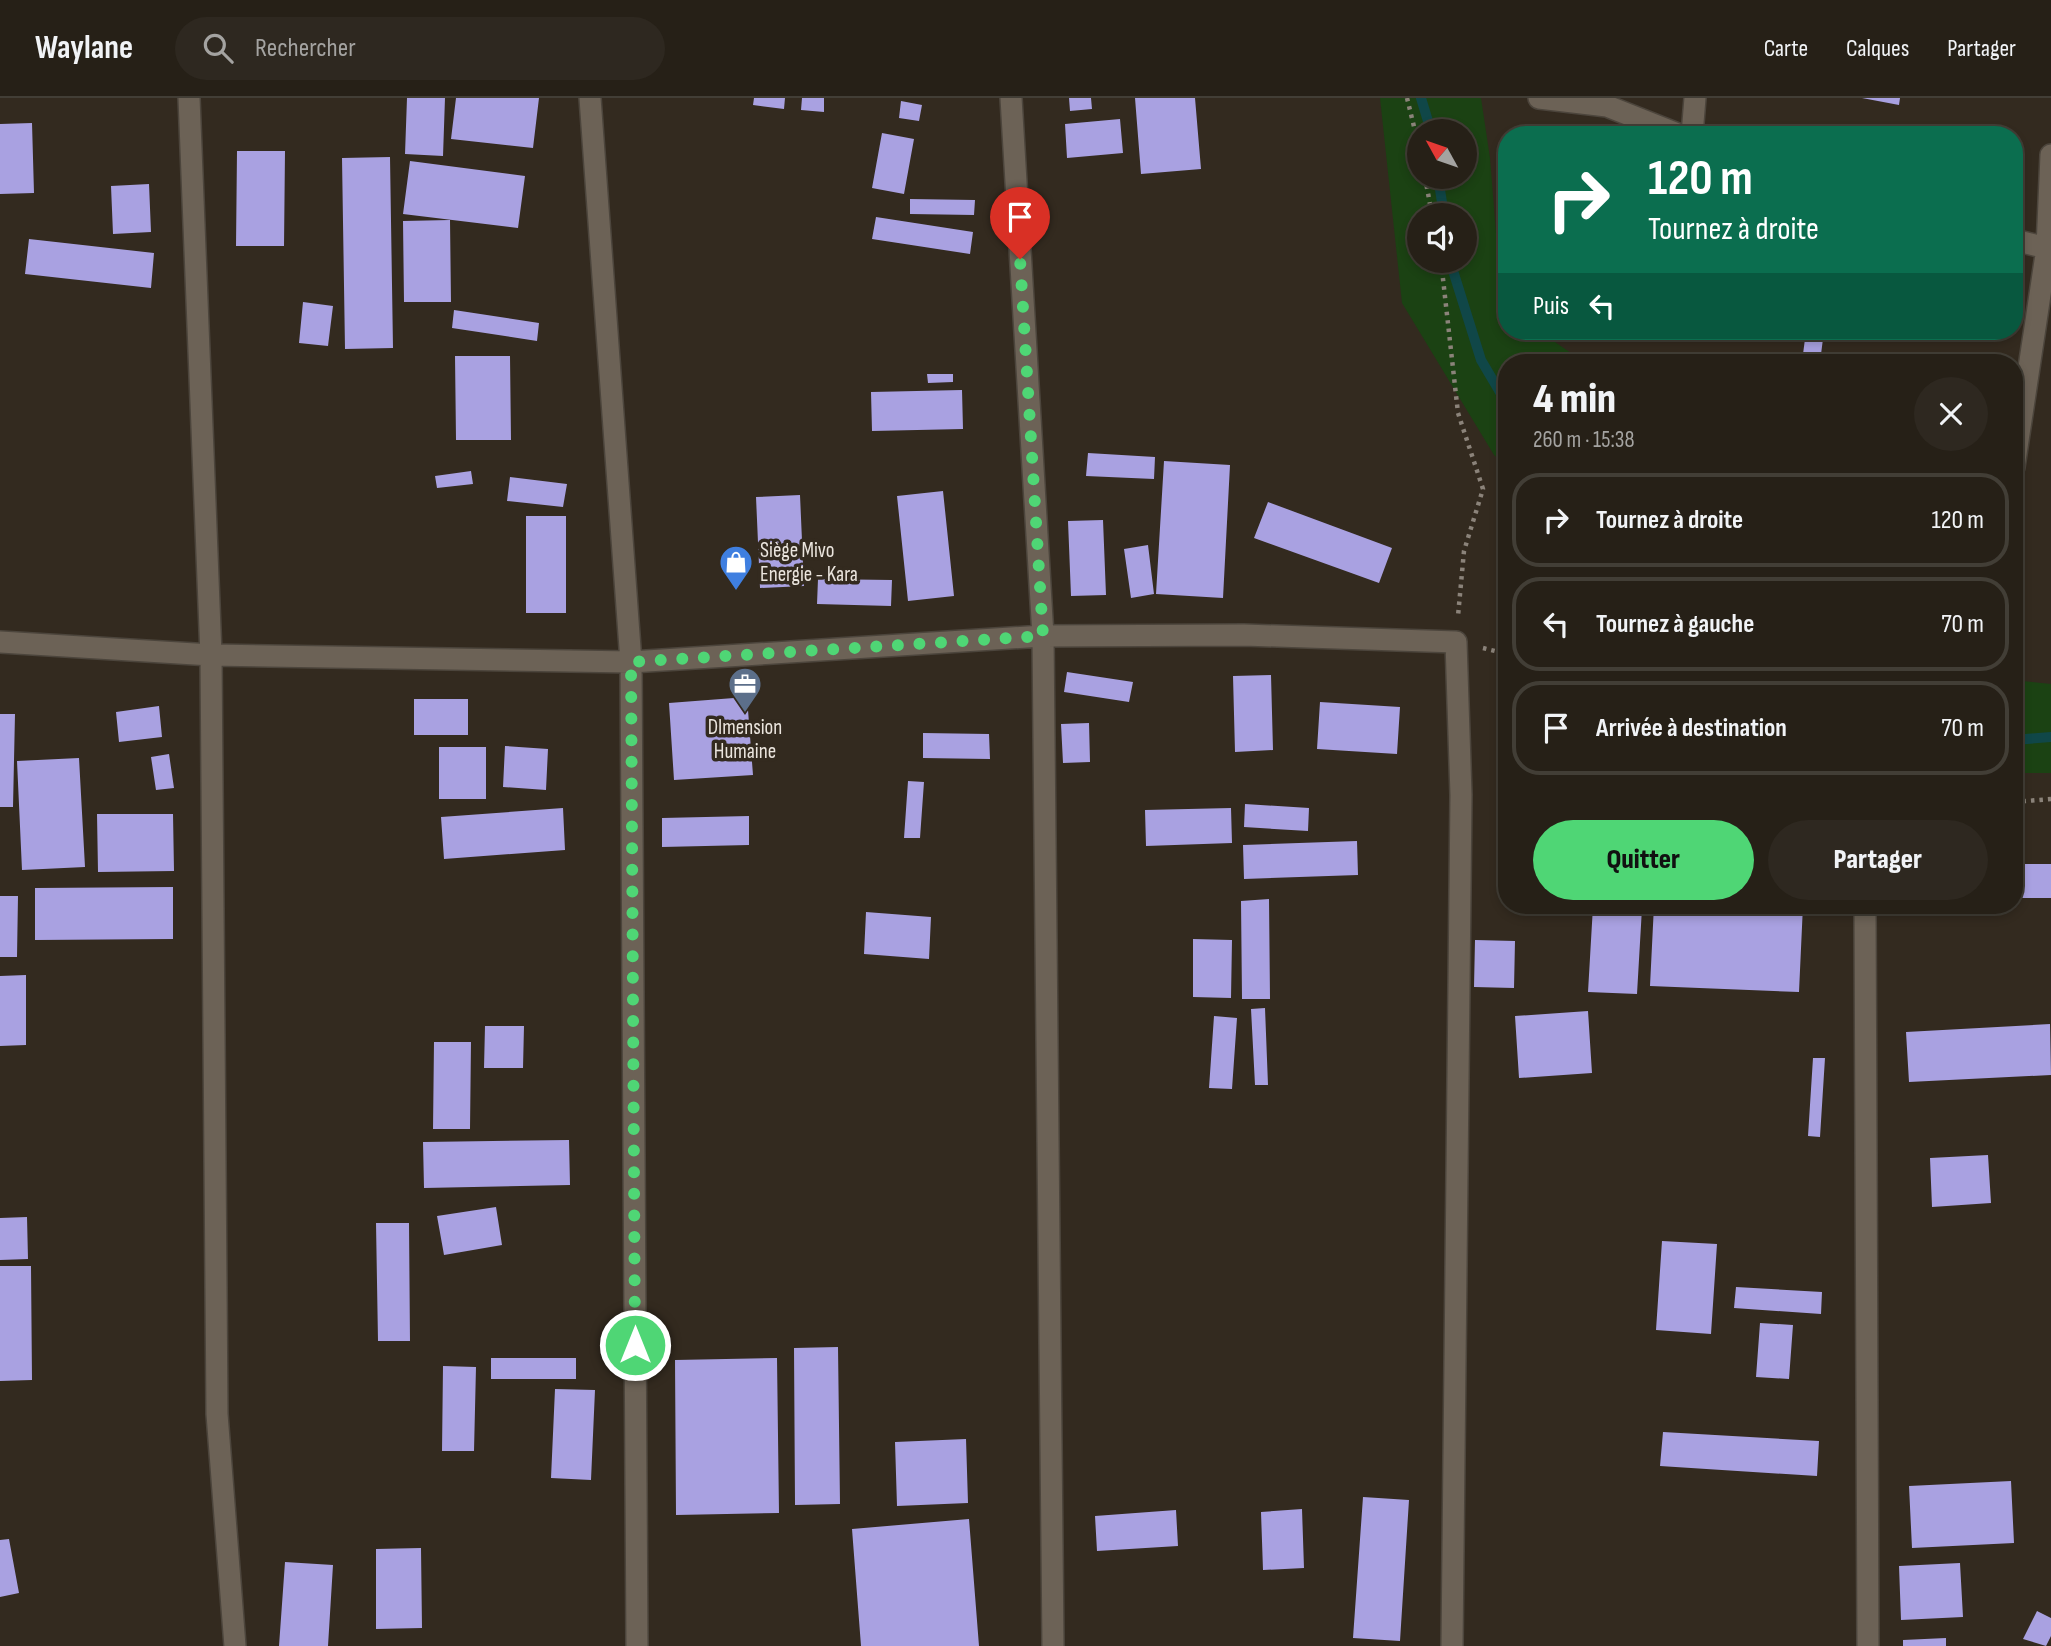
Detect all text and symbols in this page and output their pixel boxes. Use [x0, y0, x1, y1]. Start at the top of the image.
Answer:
search box [175, 17, 665, 80]
text: Waylane [35, 28, 133, 68]
icon: search [199, 29, 237, 67]
text: Rechercher [255, 33, 356, 64]
text: Carte [1764, 34, 1808, 63]
text: Calques [1846, 34, 1909, 63]
text: Partager [1947, 34, 2016, 63]
north arrow [1407, 119, 1477, 189]
map controls [1407, 119, 1477, 273]
text: 120 m [1648, 150, 1753, 209]
icon: right [1533, 154, 1624, 245]
pin [990, 187, 1050, 259]
icon: arrive [1001, 198, 1039, 236]
button: sound [1407, 203, 1477, 273]
text: Tournez à droite [1648, 210, 1819, 249]
icon: left [1583, 287, 1621, 325]
text: Puis [1533, 291, 1569, 322]
text: 4 min [1533, 374, 1616, 425]
button: close [1914, 377, 1988, 451]
text: 260 m · 15:38 [1533, 426, 1634, 454]
icon: right [1537, 501, 1575, 539]
text: Tournez à droite [1596, 505, 1743, 536]
text: 120 m [1931, 505, 1984, 536]
place label: Siège Mivo Energie - Kara [760, 538, 858, 587]
shop icon: Siège Mivo Energie - Kara [717, 543, 755, 592]
icon: left [1537, 605, 1575, 643]
text: Tournez à gauche [1596, 609, 1754, 640]
text: 70 m [1941, 609, 1984, 640]
office icon: DImension Humaine [726, 665, 764, 714]
icon: arrive [1537, 709, 1575, 747]
text: Arrivée à destination [1596, 713, 1787, 744]
text: 70 m [1941, 713, 1984, 744]
place label: DImension Humaine [708, 715, 782, 764]
button: Quitter [1533, 820, 1754, 900]
button: Partager [1768, 820, 1988, 900]
position arrow [598, 1308, 672, 1382]

